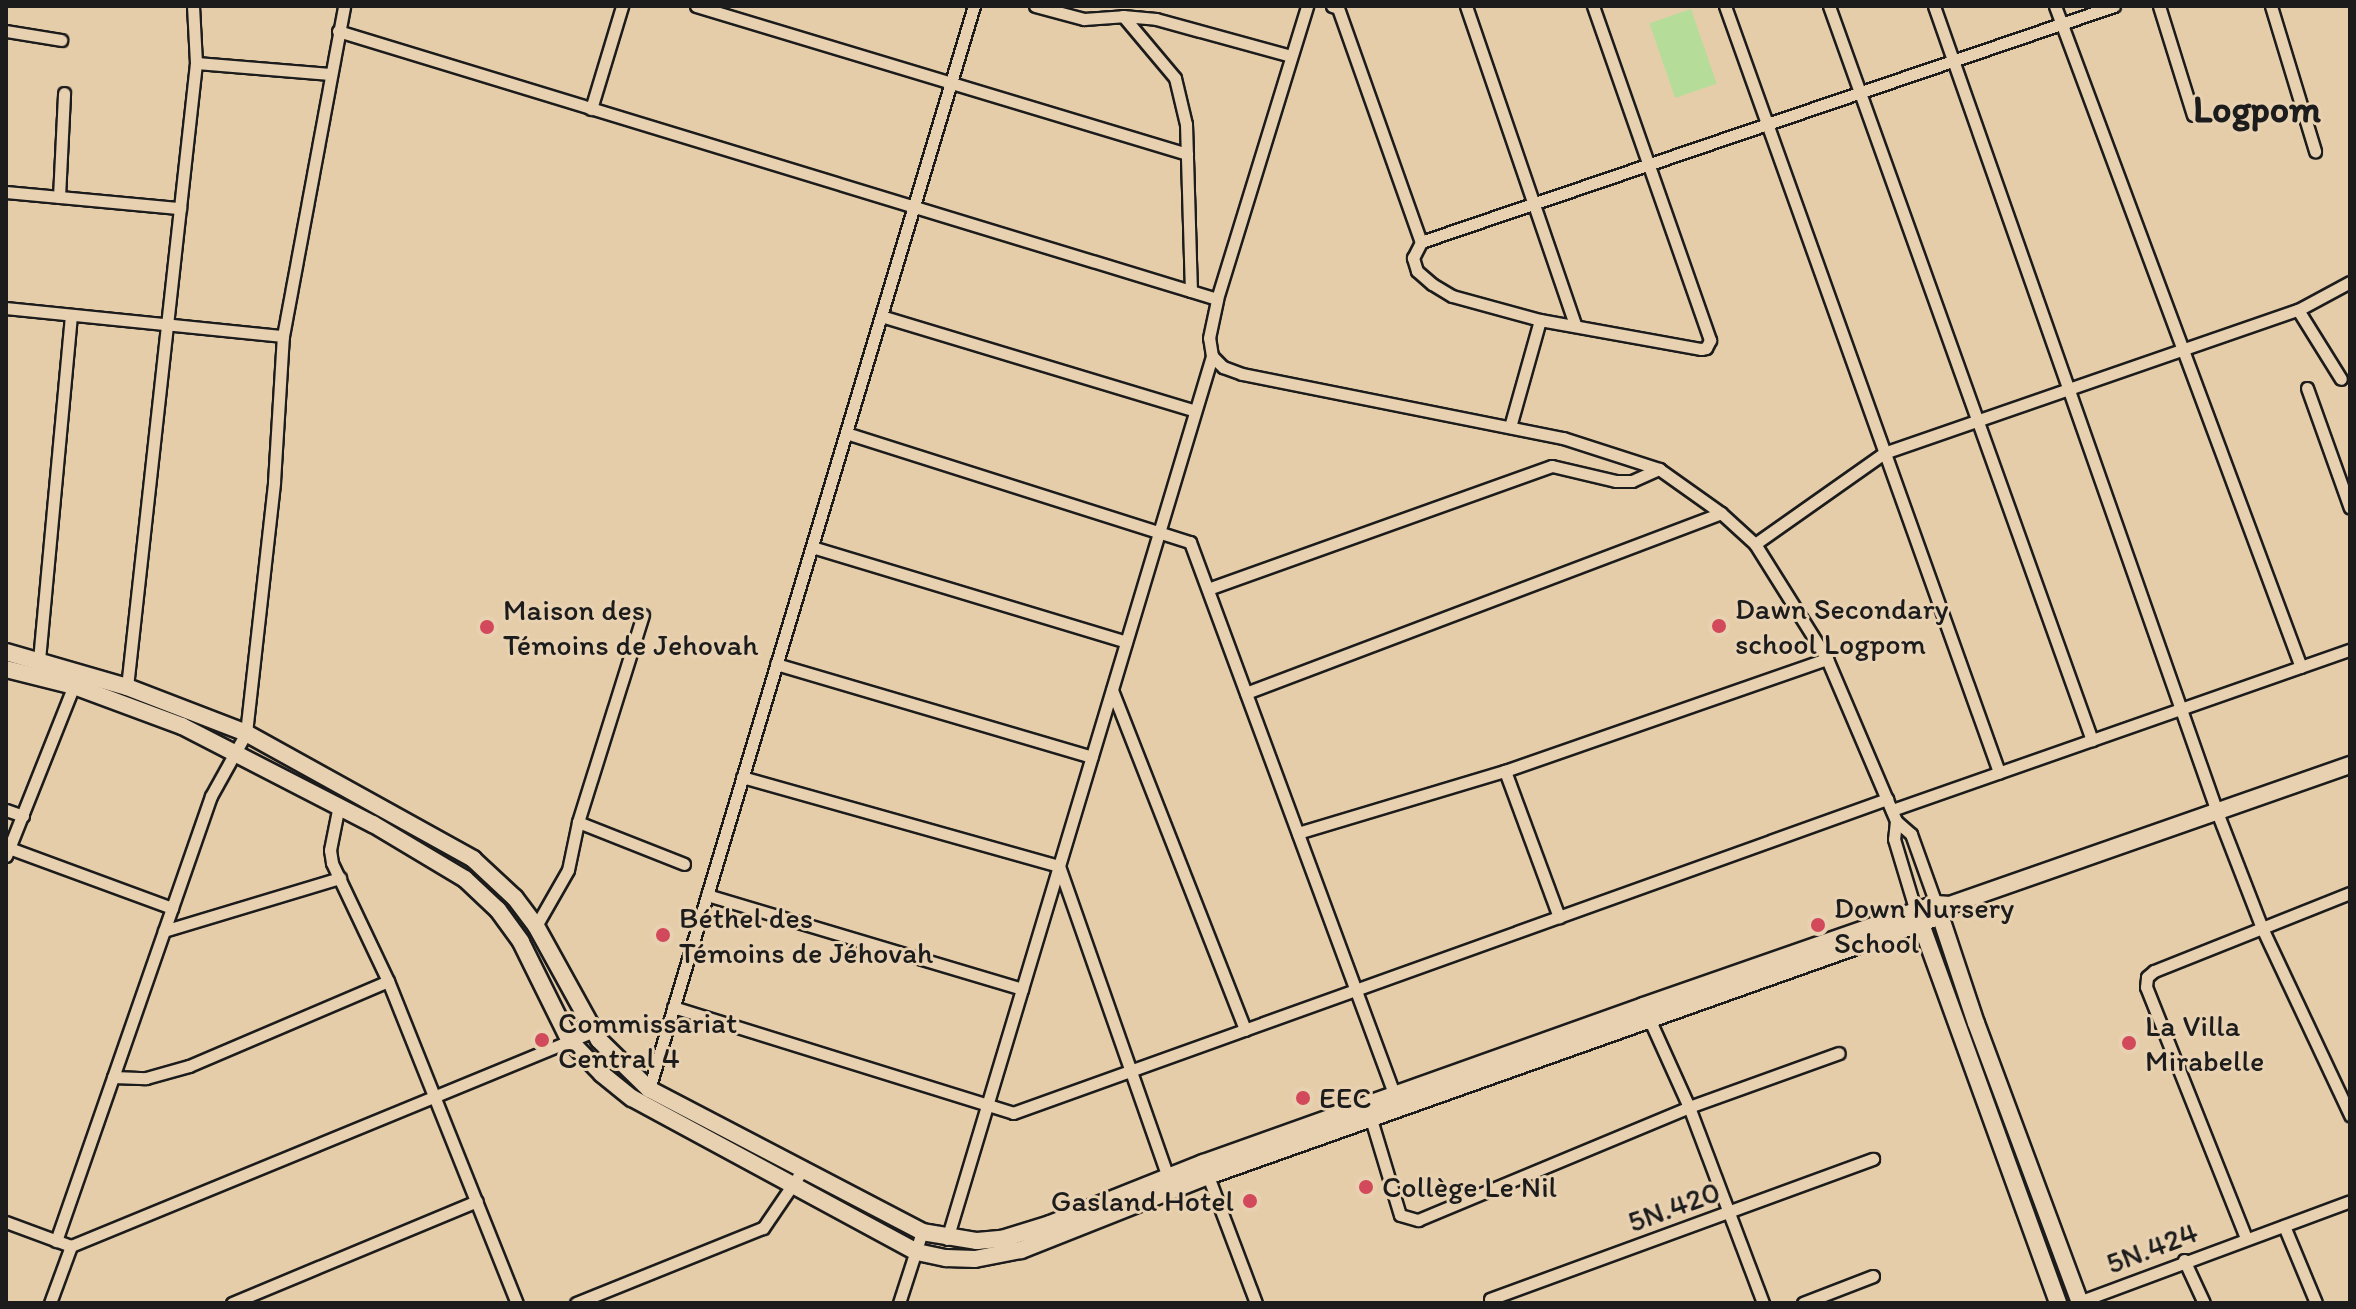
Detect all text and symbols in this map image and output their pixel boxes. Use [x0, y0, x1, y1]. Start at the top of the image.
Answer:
district label: Logpom [2193, 87, 2321, 133]
place label: Dawn Secondary school Logpom [1735, 591, 1948, 662]
place label: Maison des Témoins de Jehovah [503, 592, 759, 662]
marker: Dawn Secondary school Logpom [1710, 617, 1728, 635]
marker: Maison des Témoins de Jehovah [478, 618, 496, 636]
place label: Down Nursery School [1834, 890, 2015, 960]
place label: Béthel des Témoins de Jéhovah [679, 900, 933, 970]
marker: Down Nursery School [1809, 916, 1827, 934]
marker: Béthel des Témoins de Jéhovah [654, 926, 672, 944]
place label: Commissariat Central 4 [558, 1005, 737, 1076]
place label: La Villa Mirabelle [2145, 1008, 2264, 1078]
marker: Commissariat Central 4 [533, 1031, 551, 1049]
marker: La Villa Mirabelle [2120, 1034, 2138, 1052]
place label: EEC [1319, 1080, 1372, 1116]
marker: EEC [1294, 1089, 1312, 1107]
place label: Collège Le Nil [1382, 1169, 1557, 1205]
street label: 5N.420 [1623, 1174, 1725, 1240]
marker: Collège Le Nil [1357, 1178, 1375, 1196]
place label: Gasland Hotel [1051, 1183, 1234, 1219]
marker: Gasland Hotel [1241, 1192, 1259, 1210]
street label: 5N.424 [2101, 1214, 2203, 1282]

